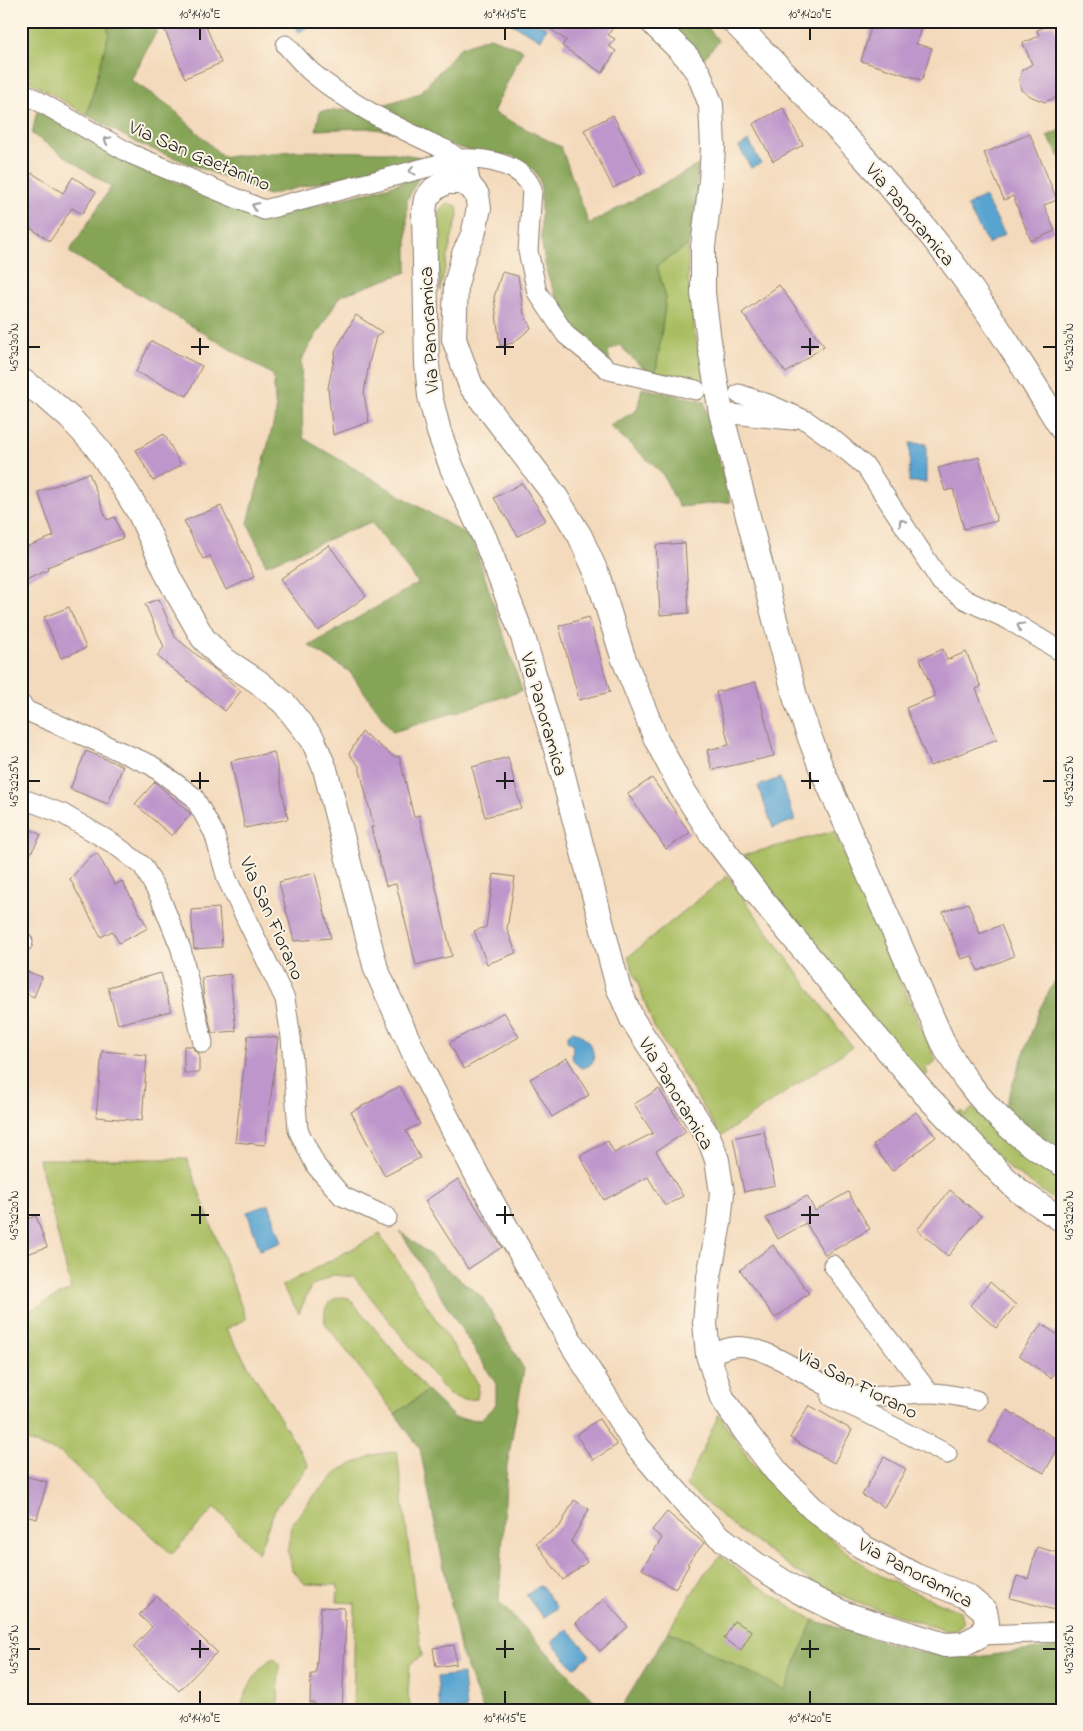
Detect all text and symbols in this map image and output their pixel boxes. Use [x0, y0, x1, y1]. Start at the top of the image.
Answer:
text: 10°14'10"E [179, 6, 221, 24]
text: 10°14'15"E [484, 6, 527, 24]
text: 10°14'20"E [788, 6, 832, 24]
street label: Via San Gaetanino [123, 114, 275, 200]
one-way arrow [103, 136, 112, 146]
street label: Via Panoramica [857, 157, 961, 274]
one-way arrow [407, 165, 416, 176]
one-way arrow [251, 202, 260, 212]
street label: Via Panoramica [413, 266, 448, 395]
text: 45°32'30"N [6, 323, 24, 371]
text: 45°32'30"N [1061, 323, 1079, 371]
one-way arrow [899, 519, 908, 528]
one-way arrow [1017, 623, 1026, 633]
street label: Via Panoramica [511, 649, 574, 780]
text: 45°32'25"N [6, 756, 24, 806]
text: 45°32'25"N [1061, 756, 1079, 806]
street label: Via San Fiorano [230, 852, 311, 985]
street label: Via Panoramica [629, 1032, 720, 1156]
text: 45°32'20"N [6, 1190, 24, 1240]
text: 45°32'20"N [1061, 1190, 1079, 1240]
street label: Via San Fiorano [790, 1342, 922, 1428]
street label: Via Panoramica [851, 1531, 978, 1617]
text: 45°32'15"N [6, 1625, 24, 1673]
text: 45°32'15"N [1061, 1625, 1079, 1673]
text: 10°14'10"E [179, 1710, 221, 1728]
text: 10°14'15"E [484, 1710, 527, 1728]
text: 10°14'20"E [788, 1710, 832, 1728]

